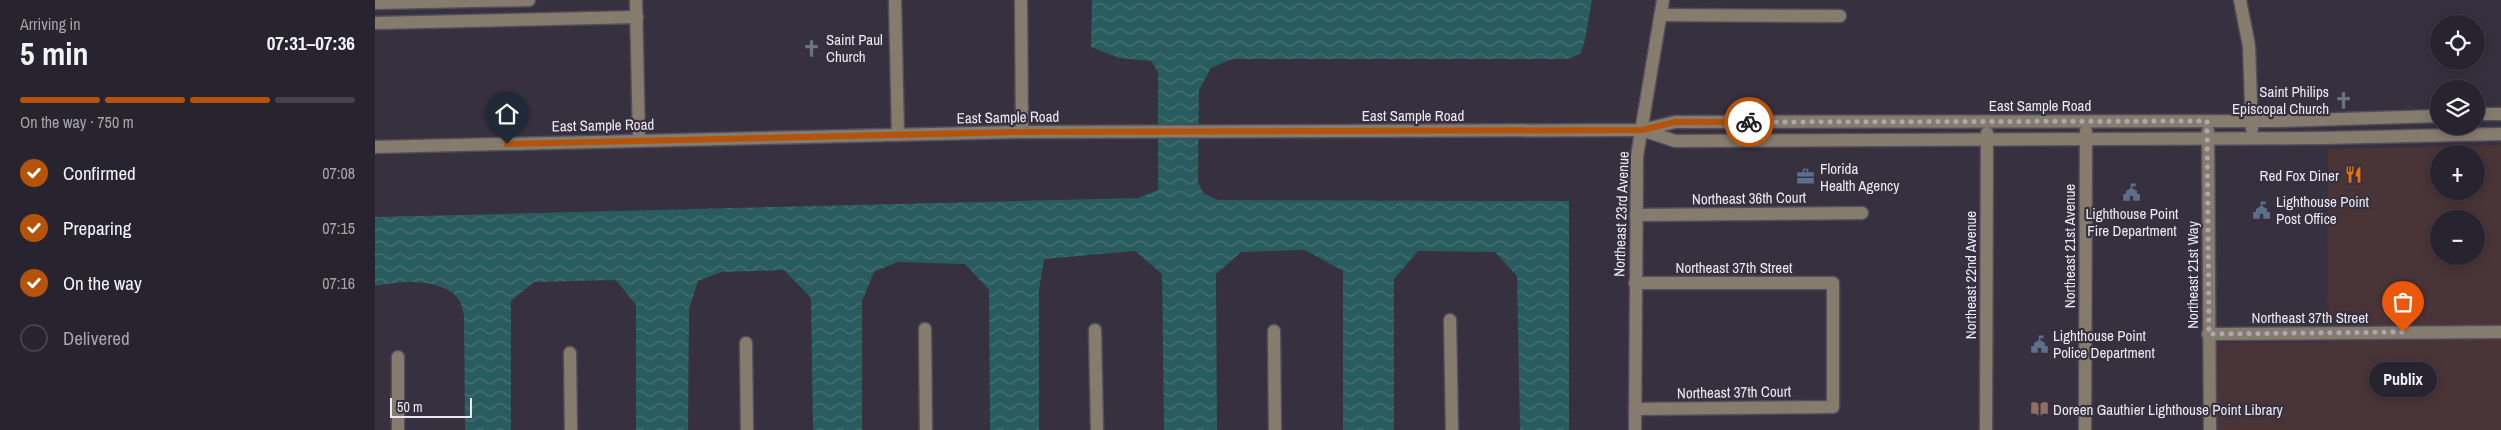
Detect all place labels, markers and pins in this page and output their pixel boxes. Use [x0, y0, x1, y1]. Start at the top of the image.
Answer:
place label: Saint Paul Church [826, 29, 883, 67]
church icon: Saint Paul Church [802, 38, 822, 58]
place label: Saint Philips Episcopal Church [2232, 81, 2329, 119]
church icon: Saint Philips Episcopal Church [2333, 90, 2353, 110]
pin [486, 93, 528, 144]
place label: Florida Health Agency [1820, 158, 1900, 196]
place label: Red Fox Diner [2260, 165, 2339, 186]
restaurant icon: Red Fox Diner [2343, 165, 2363, 185]
office icon: Florida Health Agency [1796, 167, 1816, 187]
public building icon: Lighthouse Point Fire Department [2122, 182, 2142, 202]
place label: Lighthouse Point Post Office [2276, 191, 2370, 229]
public building icon: Lighthouse Point Post Office [2252, 200, 2272, 220]
place label: Lighthouse Point Fire Department [2085, 203, 2179, 241]
pin [2382, 281, 2424, 332]
place label: Lighthouse Point Police Department [2053, 325, 2155, 363]
public building icon: Lighthouse Point Police Department [2029, 334, 2049, 354]
callout: Publix [2369, 362, 2437, 397]
library icon: Doreen Gauthier Lighthouse Point Library [2029, 399, 2049, 419]
place label: Doreen Gauthier Lighthouse Point Library [2053, 399, 2284, 420]

